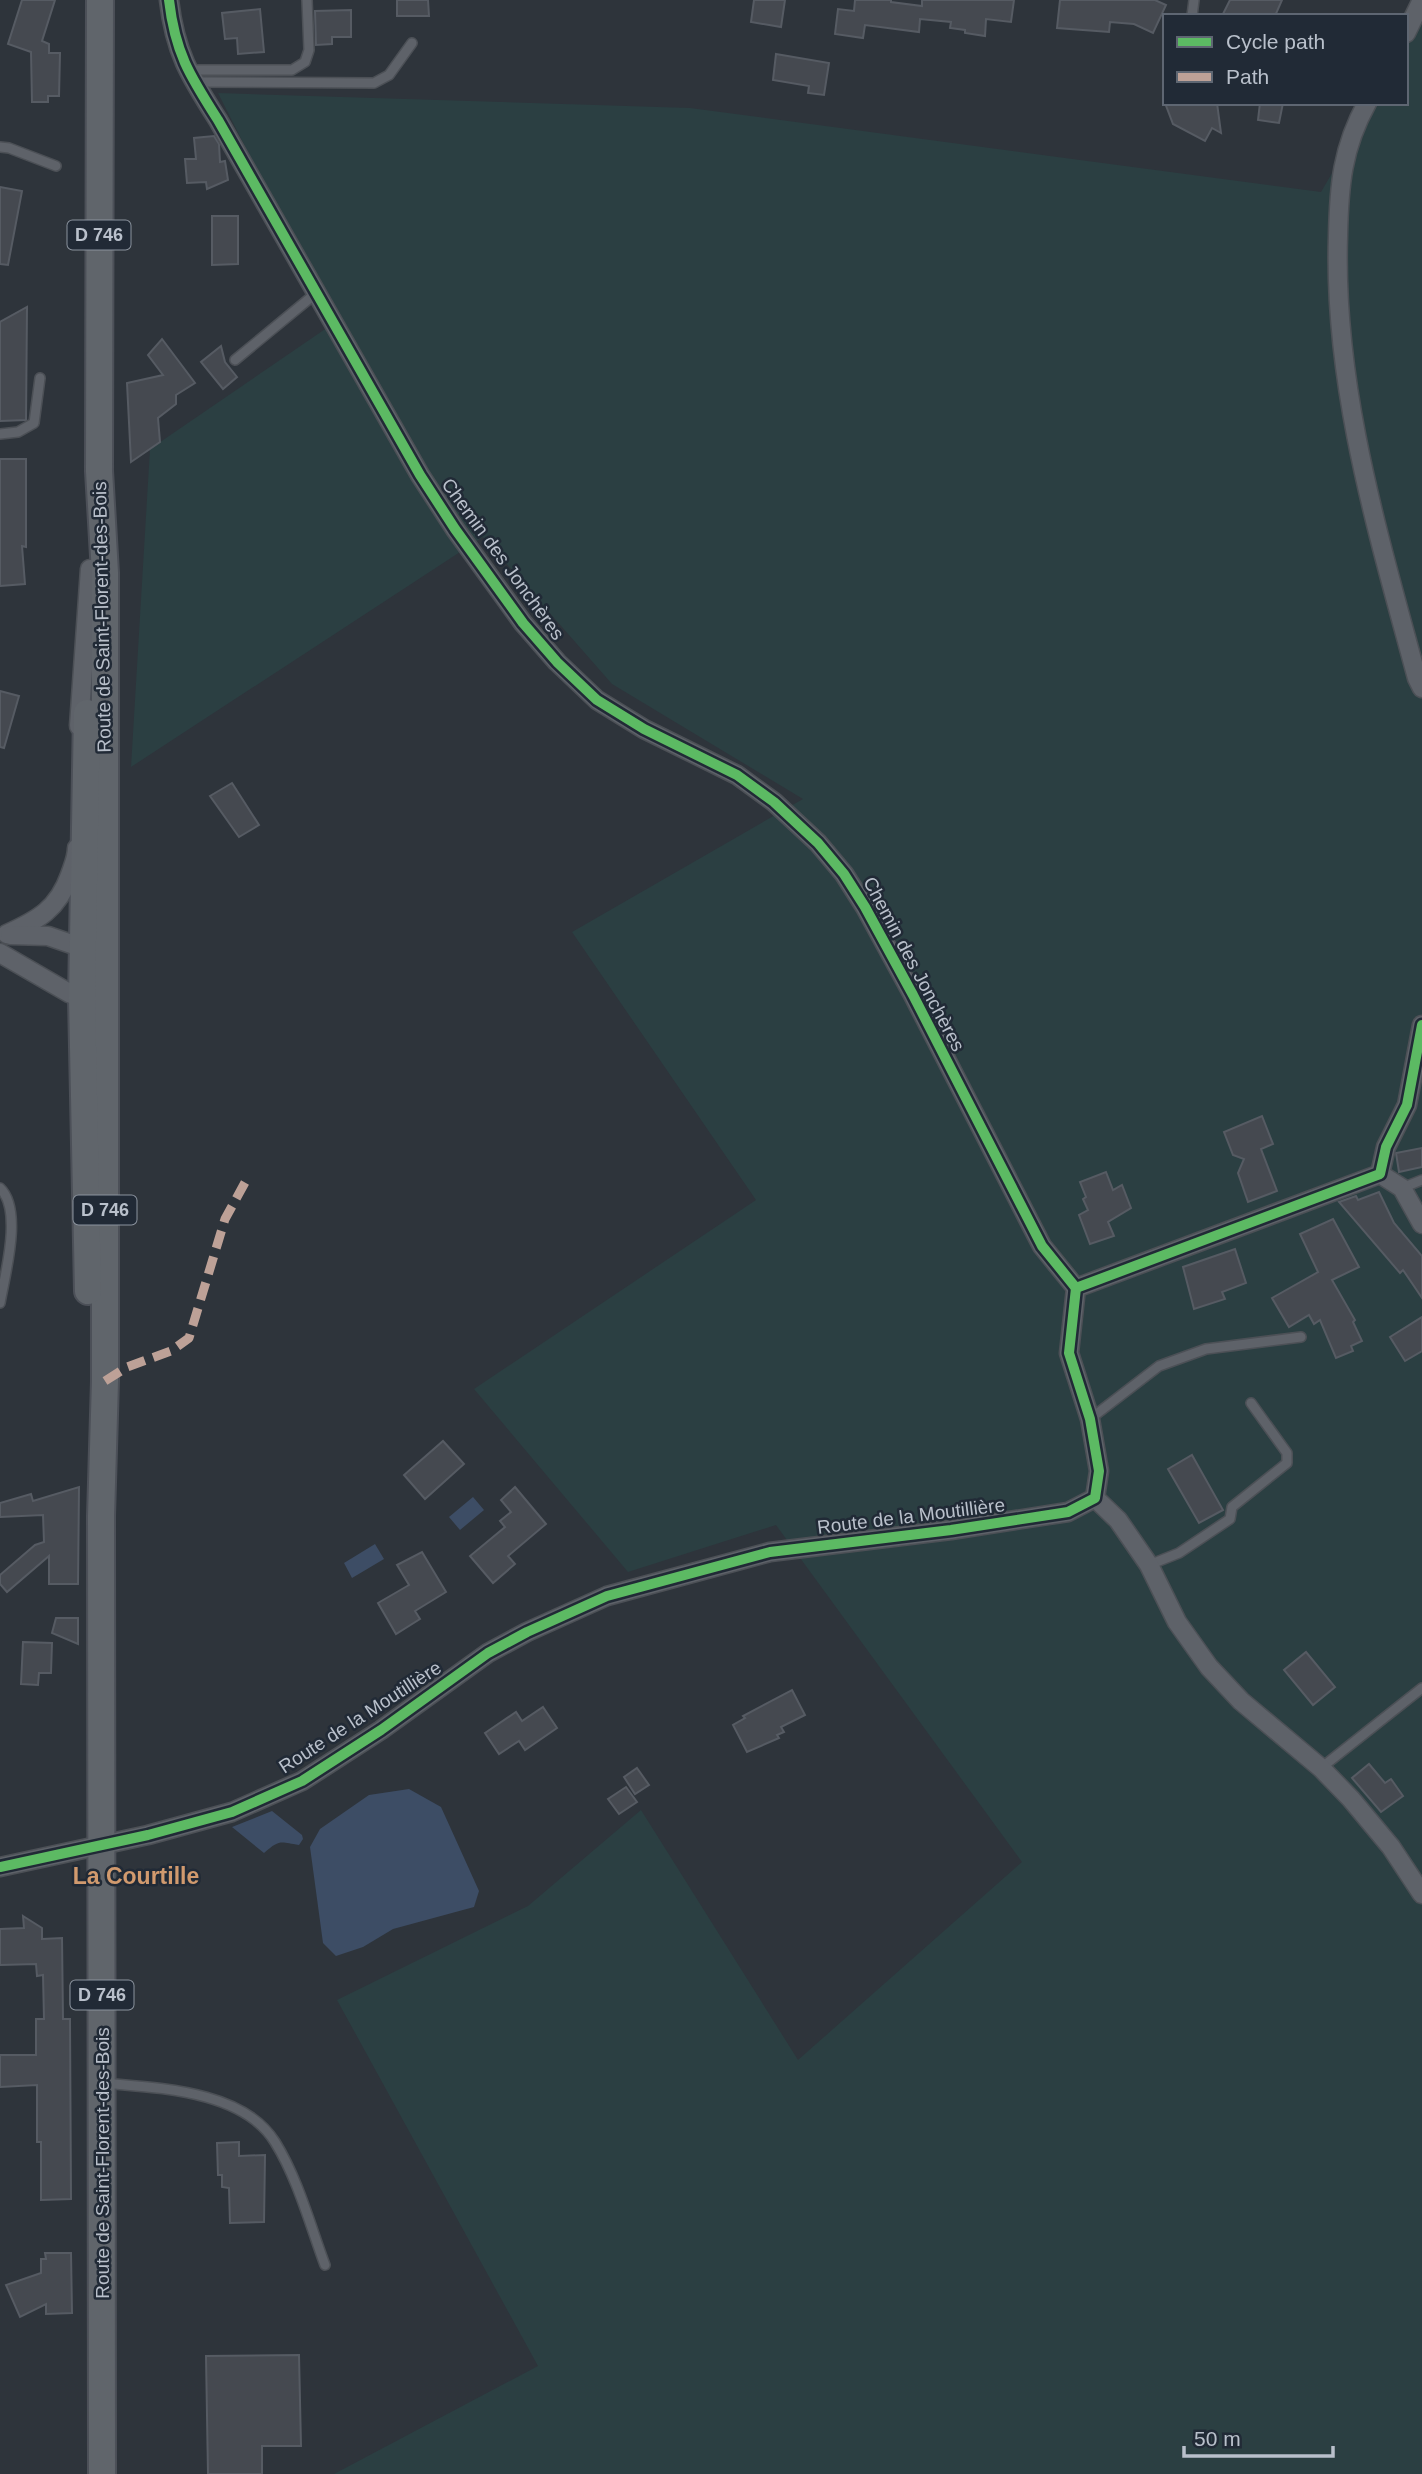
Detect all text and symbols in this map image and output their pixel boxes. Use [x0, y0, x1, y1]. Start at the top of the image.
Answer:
legend [1163, 14, 1408, 105]
text: Cycle path [1226, 30, 1325, 53]
text: Path [1226, 65, 1269, 88]
road number: D 746 [68, 220, 130, 249]
street label: Chemin des Jonchères [437, 474, 569, 644]
street label: Route de Saint-Florent-des-Bois [89, 481, 115, 753]
street label: Chemin des Jonchères [859, 873, 969, 1055]
road number: D 746 [74, 1196, 136, 1224]
street label: Route de la Moutillière [816, 1494, 1006, 1538]
street label: Route de la Moutillière [275, 1657, 445, 1777]
district label: La Courtille [73, 1863, 199, 1889]
road number: D 746 [70, 1980, 134, 2010]
street label: Route de Saint-Florent-des-Bois [92, 2027, 113, 2299]
scale bar [1184, 2414, 1333, 2458]
text: 50 m [1194, 2427, 1241, 2450]

